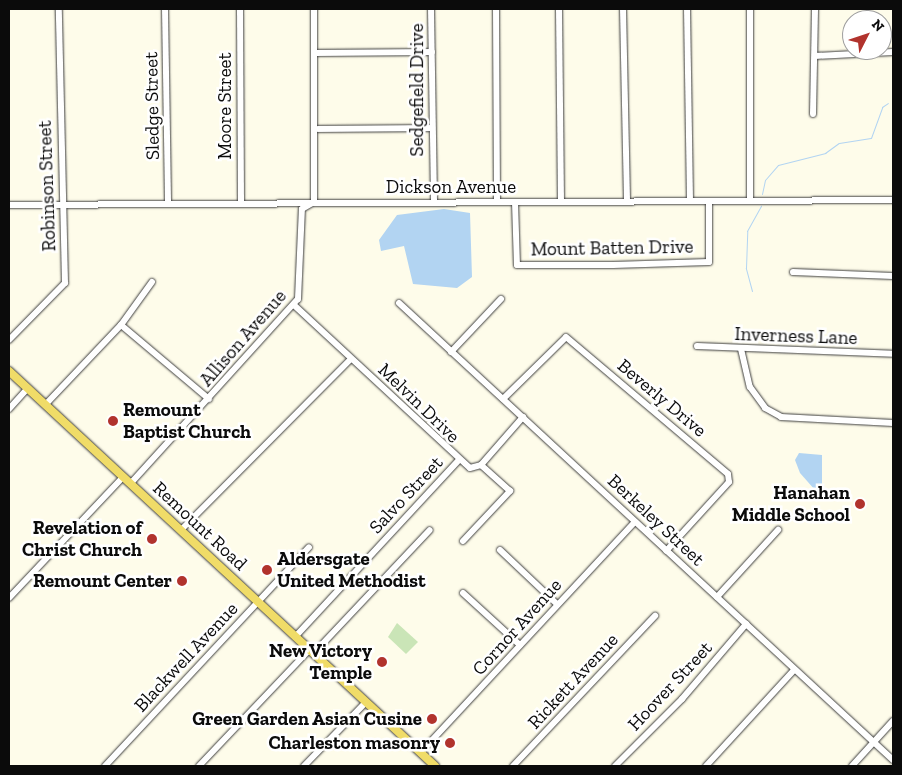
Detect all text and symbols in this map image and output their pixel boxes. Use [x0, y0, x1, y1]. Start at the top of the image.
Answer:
north arrow [842, 10, 892, 60]
text: N [868, 16, 888, 35]
street label: Sedgefield Drive [406, 23, 428, 157]
street label: Sledge Street [140, 52, 164, 160]
street label: Moore Street [214, 52, 236, 160]
street label: Robinson Street [33, 120, 61, 252]
street label: Dickson Avenue [386, 176, 516, 198]
street label: Mount Batten Drive [531, 235, 693, 261]
street label: Allison Avenue [195, 285, 291, 391]
street label: Inverness Lane [734, 322, 858, 350]
street label: Beverly Drive [613, 354, 711, 442]
street label: Melvin Drive [373, 358, 465, 448]
place label: Remount Baptist Church [123, 399, 251, 443]
marker: Remount Baptist Church [107, 415, 119, 427]
street label: Salvo Street [364, 452, 448, 538]
street label: Berkeley Street [603, 469, 709, 571]
street label: Remount Road [148, 477, 252, 575]
place label: Hanahan Middle School [732, 482, 850, 526]
marker: Hanahan Middle School [854, 498, 866, 510]
place label: Revelation of Christ Church [22, 517, 142, 561]
marker: Revelation of Christ Church [146, 533, 158, 545]
place label: Aldersgate United Methodist [277, 548, 425, 592]
marker: Aldersgate United Methodist [261, 564, 273, 576]
place label: Remount Center [33, 570, 172, 592]
street label: Cornor Avenue [467, 574, 567, 680]
marker: Remount Center [176, 575, 188, 587]
street label: Blackwell Avenue [129, 597, 243, 717]
street label: Rickett Avenue [523, 628, 623, 734]
street label: Hoover Street [623, 637, 717, 735]
place label: New Victory Temple [268, 640, 372, 684]
marker: New Victory Temple [376, 656, 388, 668]
place label: Green Garden Asian Cusine [192, 708, 422, 730]
marker: Green Garden Asian Cusine [426, 713, 438, 725]
place label: Charleston masonry [269, 732, 440, 754]
marker: Charleston masonry [444, 737, 456, 749]

